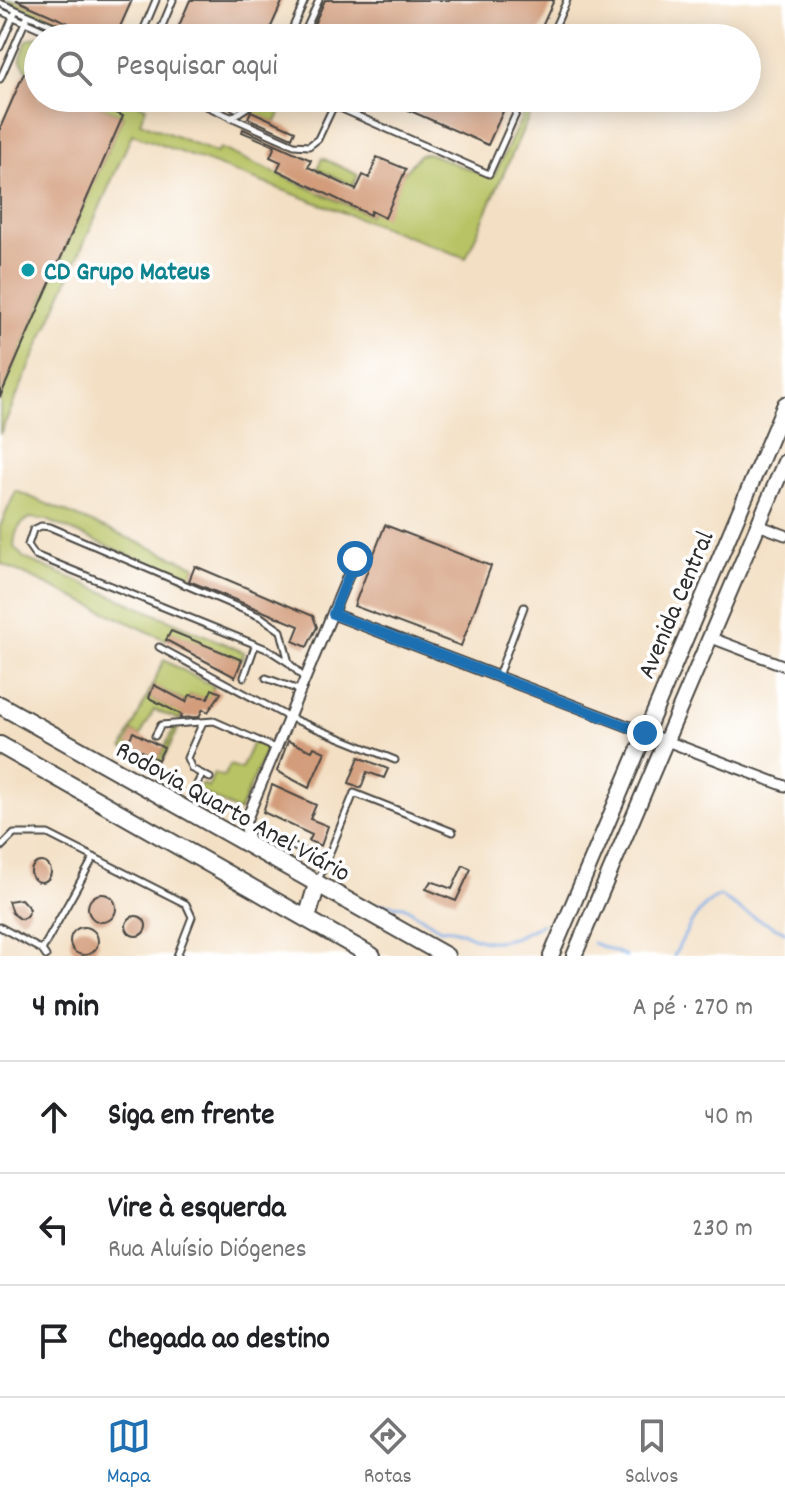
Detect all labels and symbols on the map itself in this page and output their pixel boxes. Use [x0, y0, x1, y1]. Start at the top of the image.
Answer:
place label: CD Grupo Mateus [44, 255, 210, 292]
marker: CD Grupo Mateus [19, 261, 37, 279]
street label: Avenida Central [629, 526, 725, 685]
route start [337, 541, 373, 577]
route end [627, 715, 663, 751]
street label: Rodovia Quarto Anel Viário [108, 733, 356, 893]

